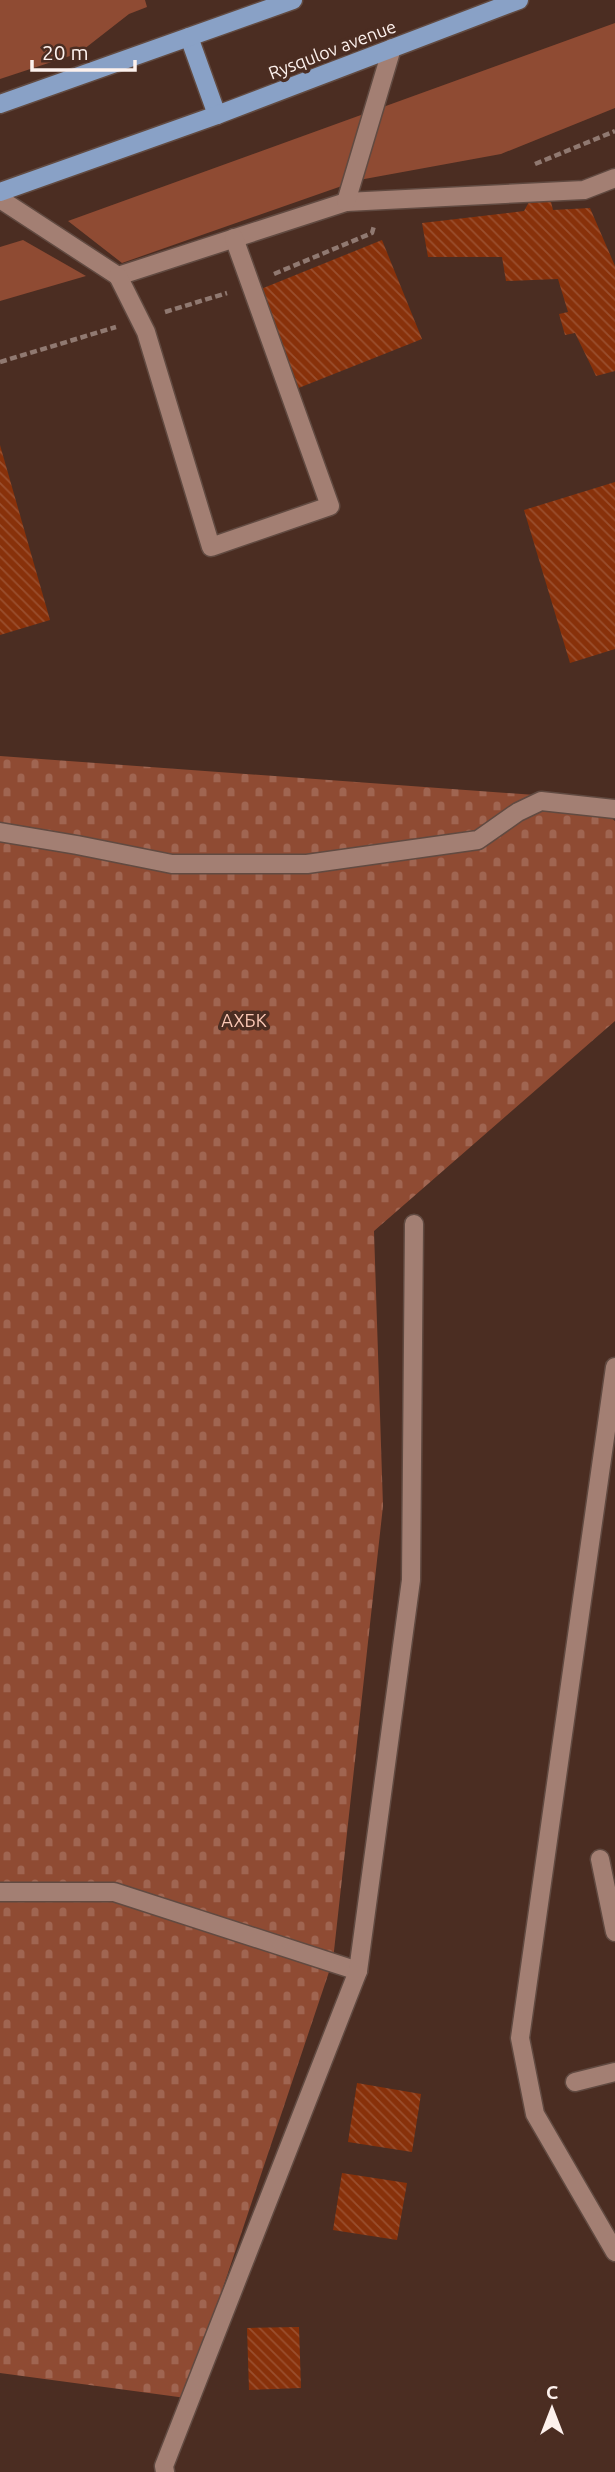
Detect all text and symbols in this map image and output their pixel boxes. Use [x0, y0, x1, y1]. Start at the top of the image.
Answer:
street label: Rysqulov avenue [265, 15, 399, 83]
scale bar [32, 28, 135, 72]
text: 20 m [42, 40, 89, 64]
park label: АХБК [221, 1010, 267, 1030]
north arrow [517, 2374, 587, 2444]
text: С [546, 2381, 558, 2403]

